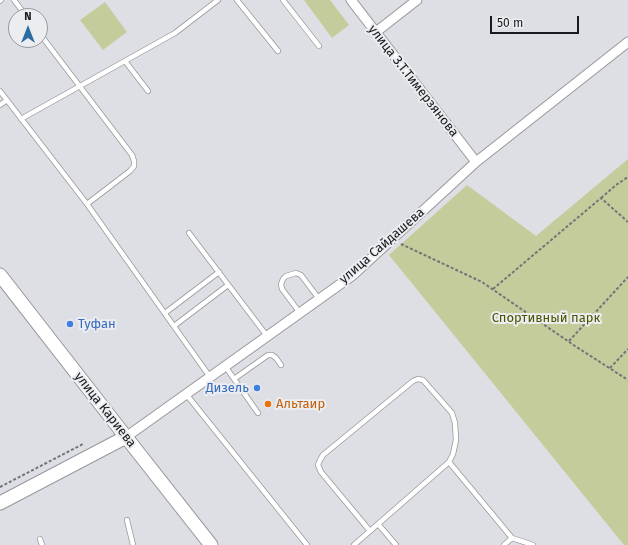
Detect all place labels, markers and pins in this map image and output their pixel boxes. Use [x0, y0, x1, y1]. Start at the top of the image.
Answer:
place label: Туфан [78, 316, 116, 332]
marker: Туфан [65, 319, 75, 329]
place label: Дизель [206, 380, 249, 396]
marker: Дизель [252, 383, 262, 393]
place label: Альтаир [276, 396, 325, 412]
marker: Альтаир [263, 399, 273, 409]

